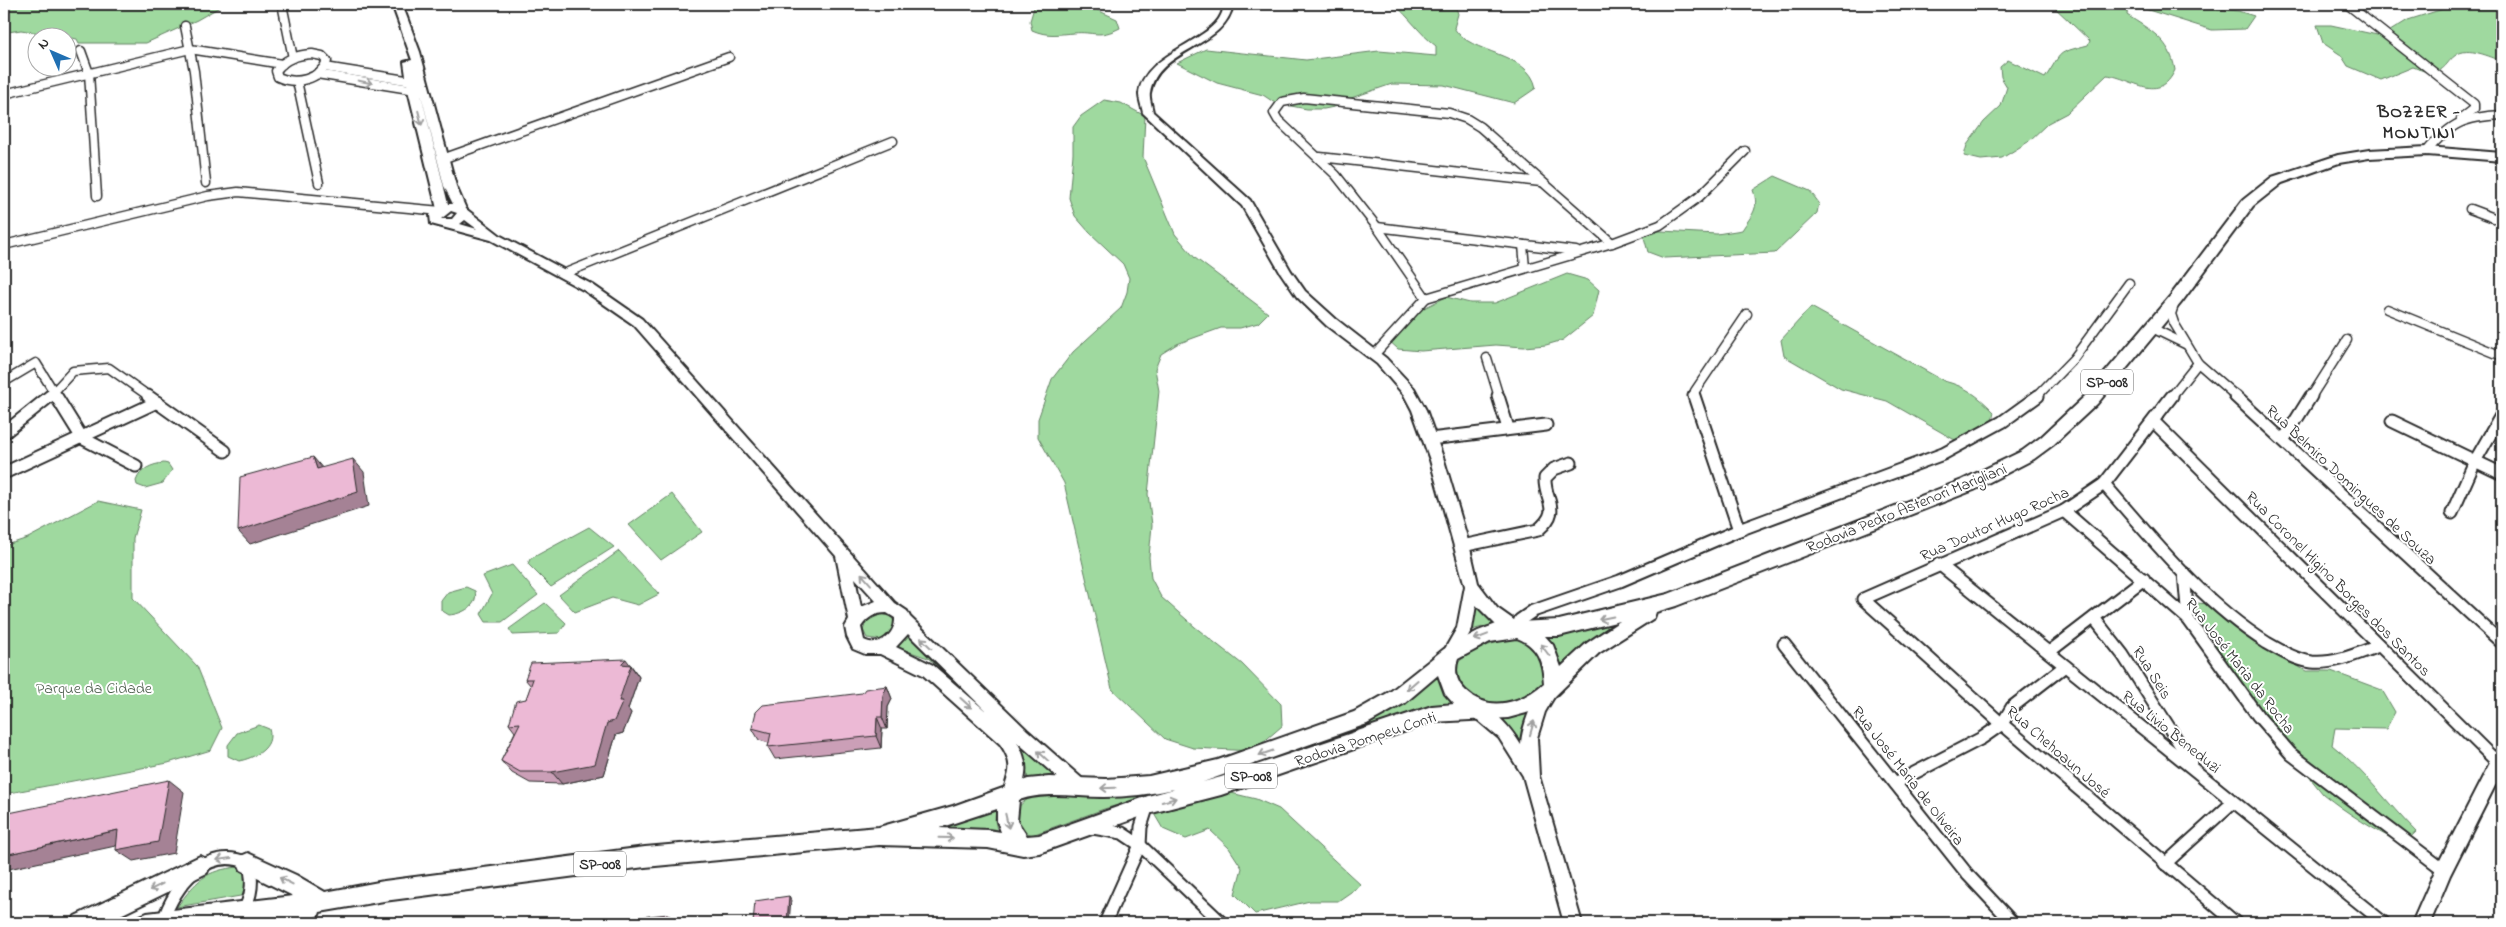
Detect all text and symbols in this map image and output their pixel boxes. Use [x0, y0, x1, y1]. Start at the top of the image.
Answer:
north arrow [28, 28, 78, 78]
text: N [33, 33, 55, 55]
one-way arrow [356, 77, 372, 87]
district label: BOZZER - MONTINI [2376, 100, 2461, 147]
one-way arrow [416, 109, 425, 125]
road number: SP-008 [2081, 370, 2133, 394]
street label: Rua Belmiro Domingues de Souza [2260, 400, 2441, 571]
street label: Rodovia Pedro Astenori Marigliani [1803, 458, 2011, 560]
street label: Rua Doutor Hugo Rocha [1916, 481, 2073, 569]
street label: Rua Coronel Higino Borges dos Santos [2239, 486, 2436, 683]
one-way arrow [860, 573, 872, 586]
street label: Rua José Maria da Rocha [2179, 593, 2300, 739]
one-way arrow [1598, 614, 1614, 623]
one-way arrow [1474, 633, 1490, 642]
one-way arrow [920, 636, 932, 649]
street label: Rua Seis [2125, 642, 2177, 704]
one-way arrow [1540, 644, 1551, 657]
park label: Parque da Cidade [36, 677, 153, 701]
one-way arrow [1406, 679, 1419, 690]
street label: Rua Livio Beneduzi [2116, 685, 2226, 780]
one-way arrow [960, 697, 973, 709]
street label: Rua Chehoaun José [2000, 700, 2116, 805]
street label: Rua José Maria de Oliveira [1845, 701, 1970, 851]
street label: Rodovia Pompeu Conti [1292, 706, 1440, 774]
one-way arrow [1528, 720, 1538, 736]
one-way arrow [1258, 748, 1274, 758]
one-way arrow [1036, 750, 1049, 762]
road number: SP-008 [1225, 764, 1277, 788]
one-way arrow [1101, 783, 1117, 793]
one-way arrow [1161, 794, 1177, 804]
one-way arrow [1003, 813, 1013, 829]
one-way arrow [937, 834, 953, 843]
road number: SP-008 [574, 852, 626, 876]
one-way arrow [216, 854, 232, 864]
one-way arrow [279, 876, 294, 886]
one-way arrow [149, 882, 164, 892]

